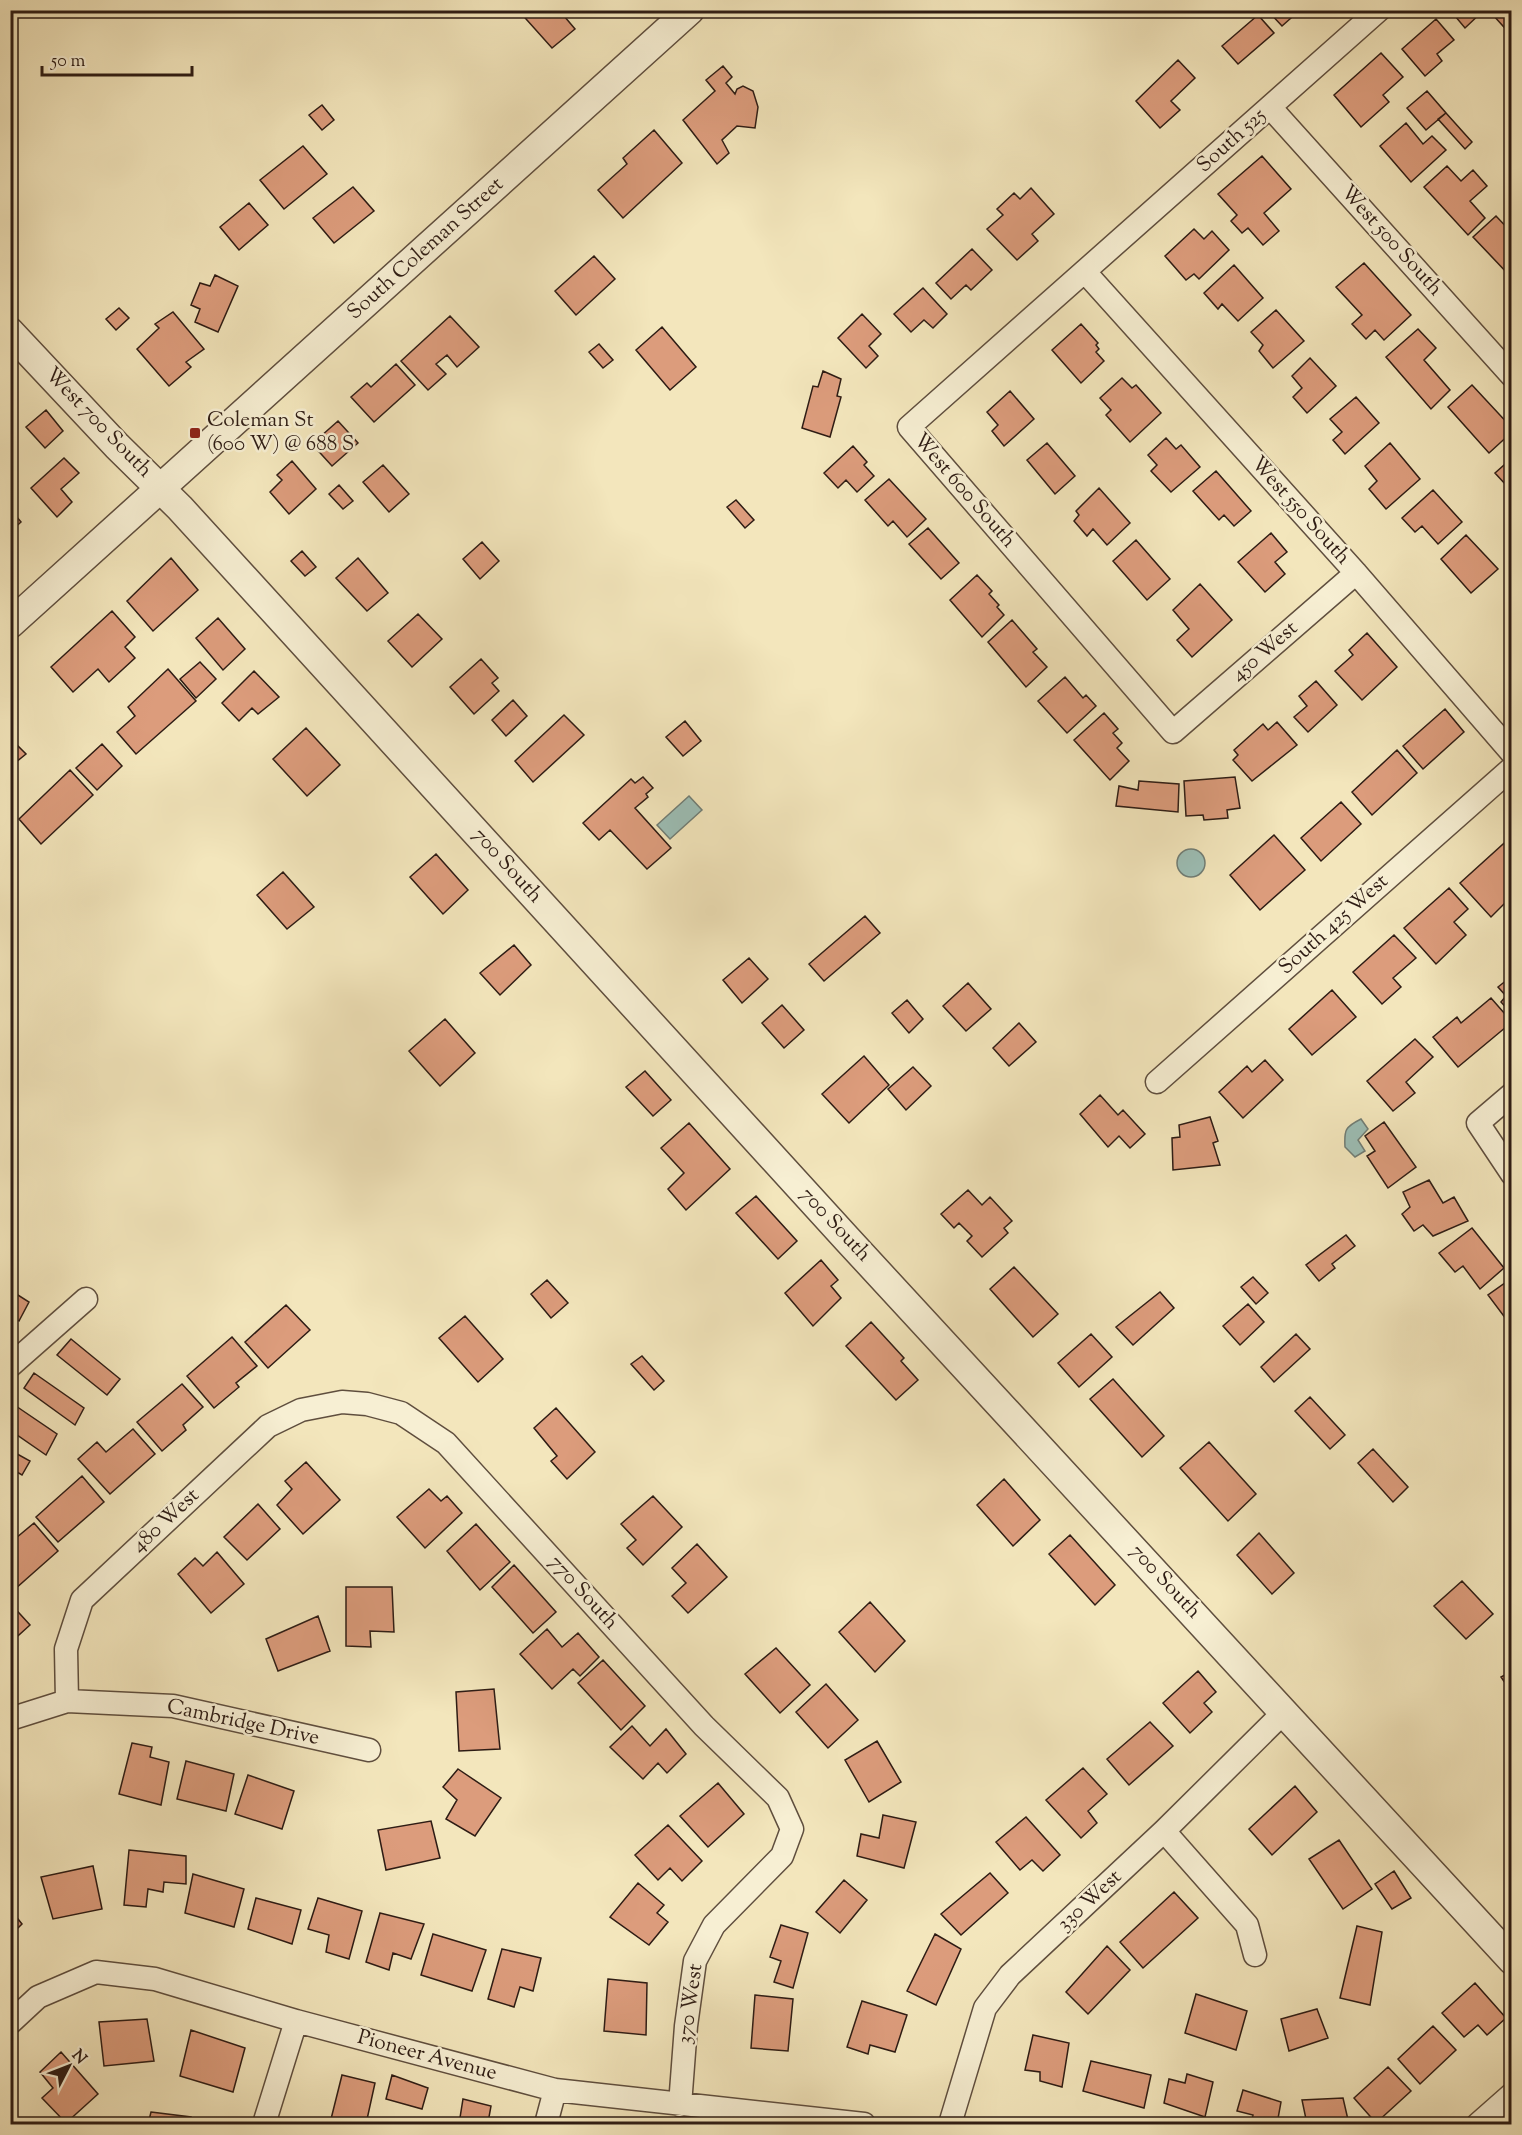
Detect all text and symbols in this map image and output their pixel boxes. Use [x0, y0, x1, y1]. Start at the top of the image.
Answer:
scale bar [42, 39, 192, 77]
text: 50 m [50, 49, 86, 75]
street label: South 525 [1191, 102, 1273, 180]
street label: South Coleman Street [341, 170, 511, 328]
street label: West 500 South [1333, 179, 1449, 303]
street label: West 700 South [37, 361, 159, 485]
place label: Coleman St (600 W) @ 688 S [207, 406, 354, 460]
marker: Coleman St (600 W) @ 688 S [188, 426, 202, 440]
street label: West 600 South [906, 427, 1022, 555]
street label: West 550 South [1243, 450, 1357, 572]
street label: 450 West [1225, 614, 1305, 690]
street label: 700 South [465, 822, 549, 910]
street label: South 425 West [1272, 867, 1396, 983]
street label: 700 South [793, 1181, 877, 1269]
street label: 480 West [125, 1482, 207, 1560]
street label: 700 South [1123, 1538, 1207, 1626]
street label: 770 South [541, 1549, 625, 1637]
street label: Cambridge Drive [164, 1692, 322, 1754]
street label: 330 West [1051, 1863, 1129, 1939]
street label: 370 West [671, 1962, 711, 2046]
street label: Pioneer Avenue [354, 2023, 500, 2089]
north arrow [39, 2036, 99, 2096]
text: N [65, 2045, 91, 2070]

